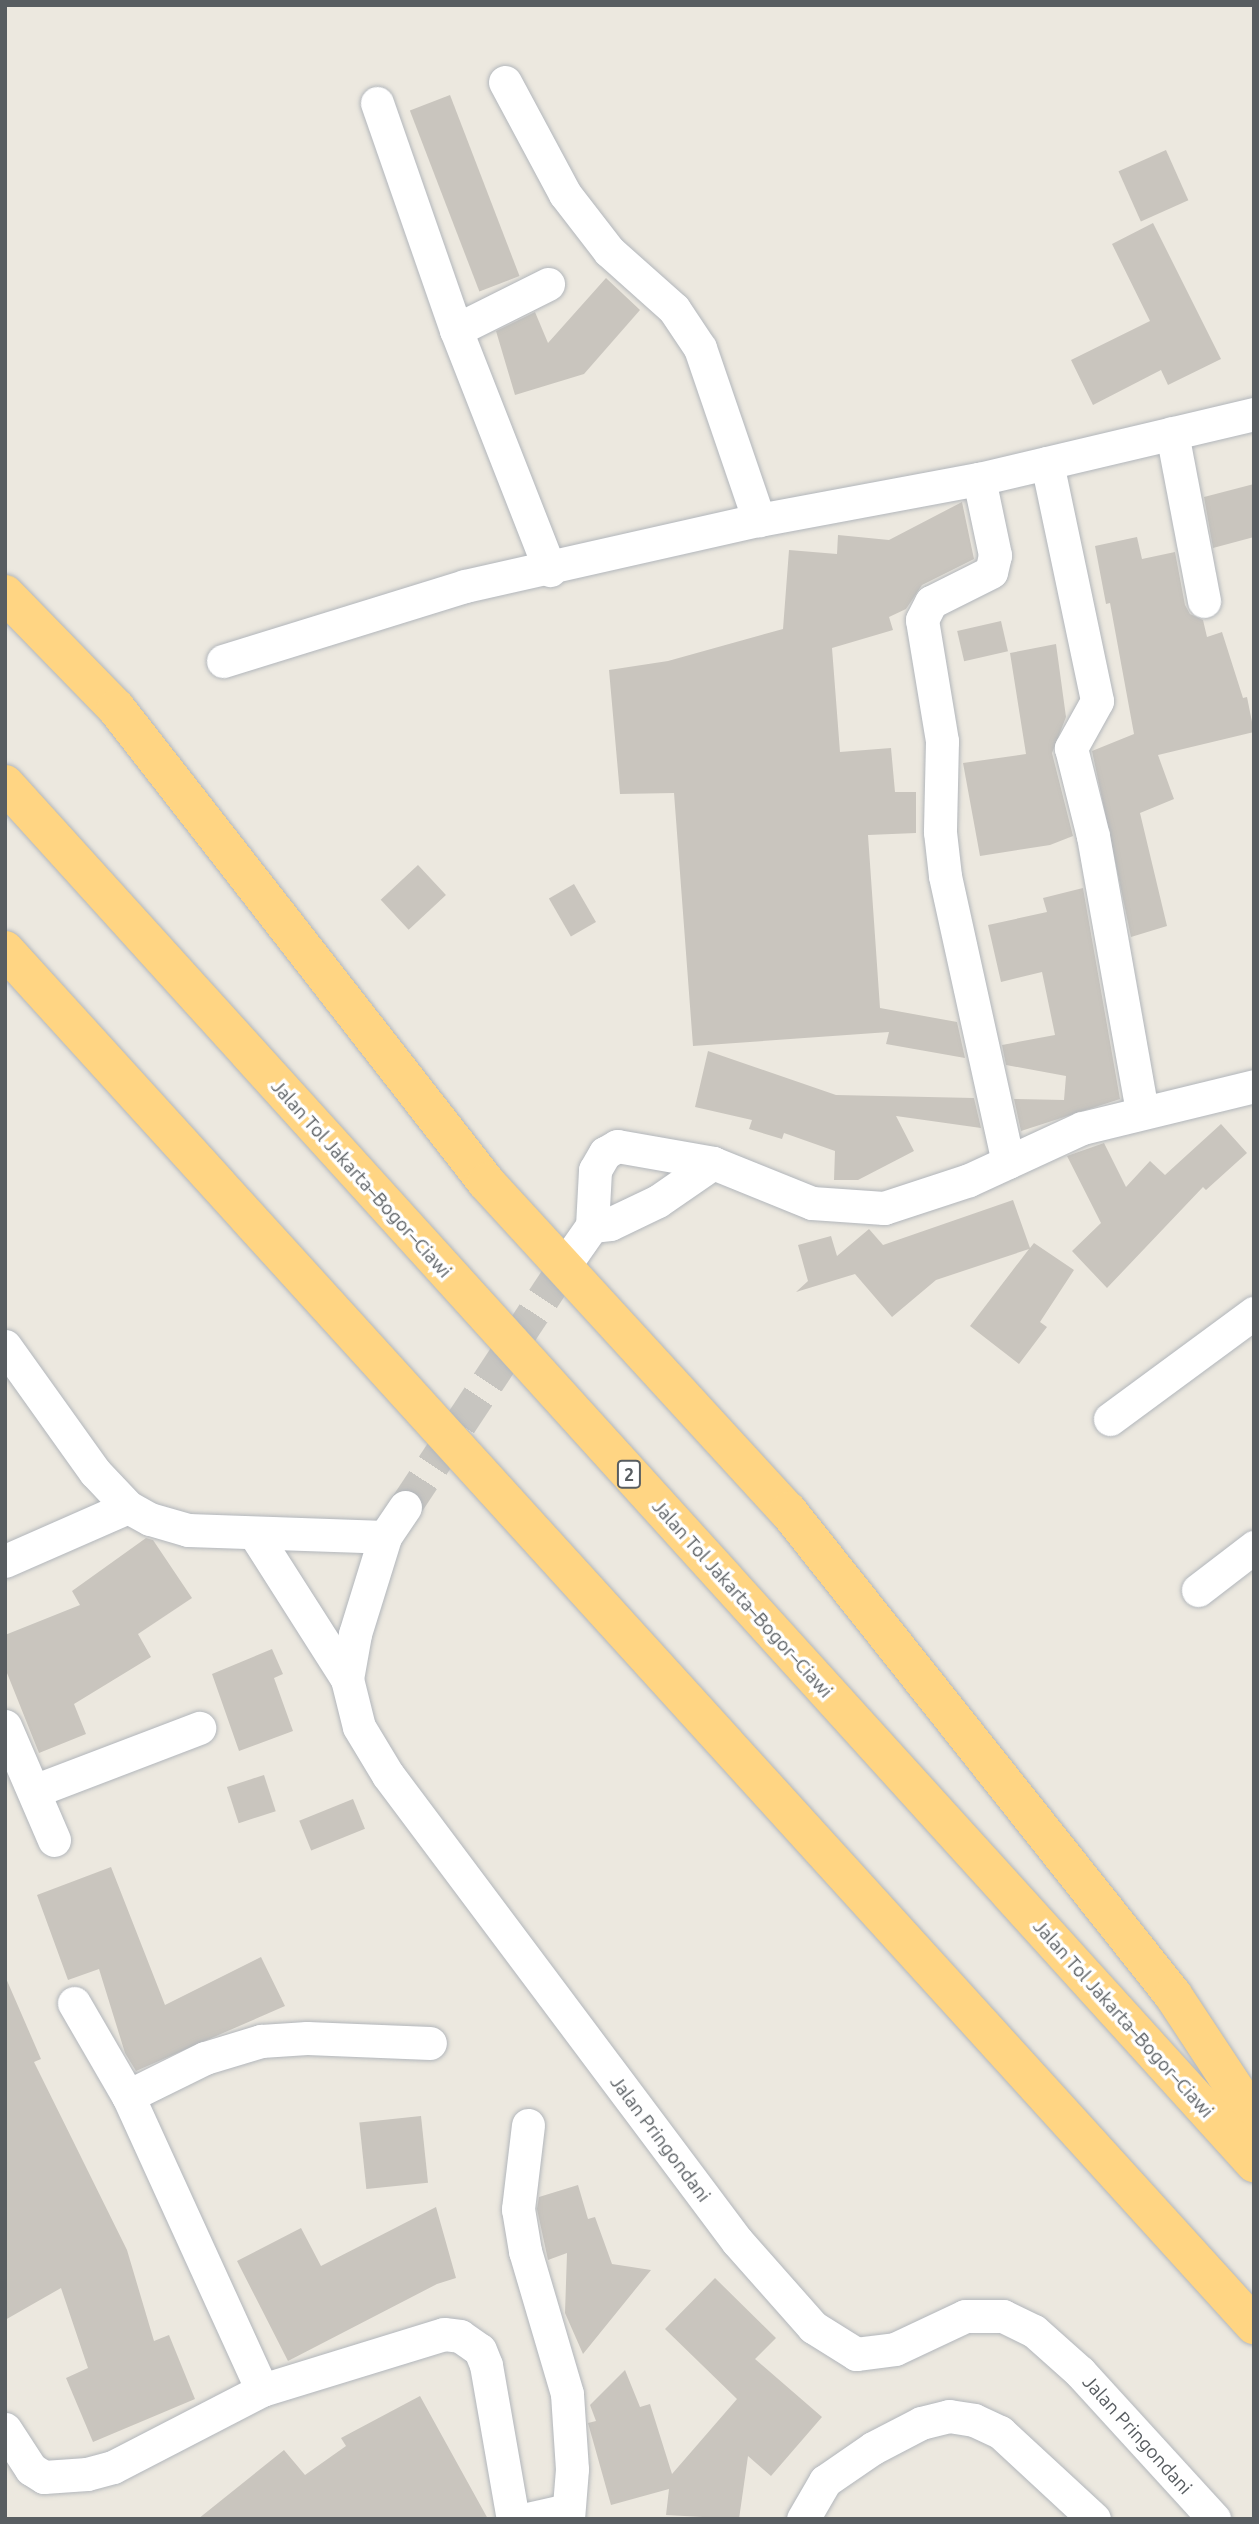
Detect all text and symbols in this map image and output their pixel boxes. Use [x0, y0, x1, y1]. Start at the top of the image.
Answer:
street label: Jalan Tol Jakarta–Bogor–Ciawi [266, 1075, 456, 1283]
road number: 2 [617, 1460, 641, 1489]
street label: Jalan Tol Jakarta–Bogor–Ciawi [647, 1495, 837, 1703]
street label: Jalan Tol Jakarta–Bogor–Ciawi [1028, 1915, 1218, 2123]
street label: Jalan Pringondani [605, 2071, 715, 2207]
street label: Jalan Pringondani [1078, 2371, 1196, 2499]

